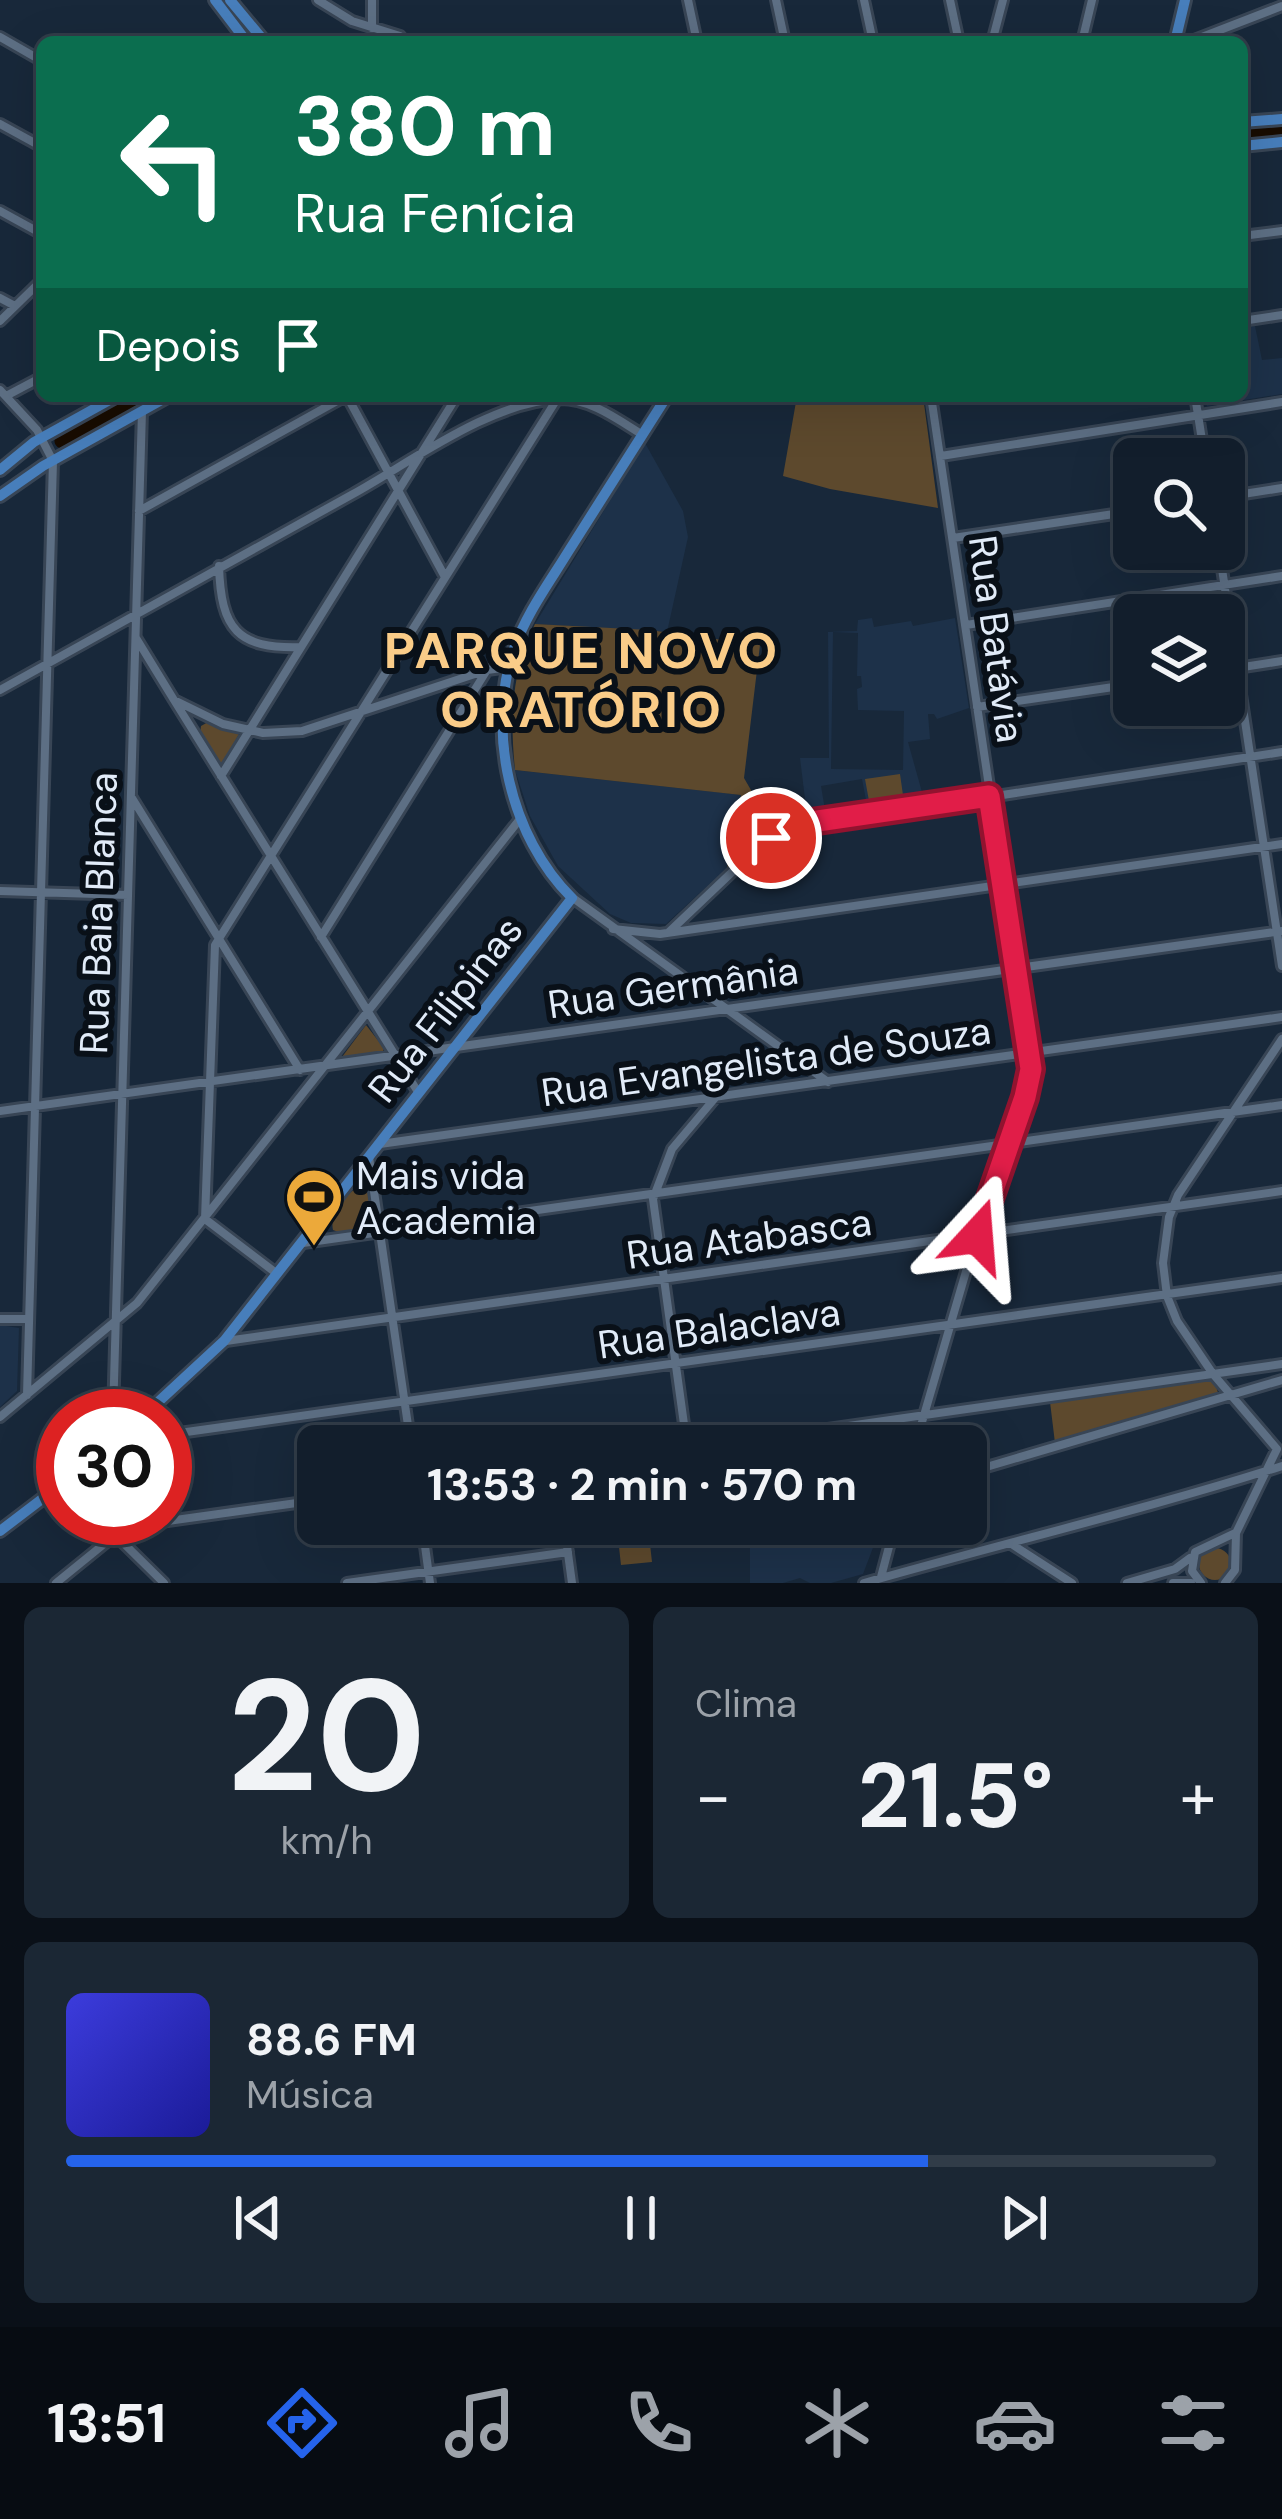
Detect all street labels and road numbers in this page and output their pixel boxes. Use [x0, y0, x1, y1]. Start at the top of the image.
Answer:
street label: Rua Batávia [957, 532, 1036, 746]
street label: Rua Baia Blanca [68, 771, 129, 1055]
street label: Rua Filipinas [357, 906, 534, 1113]
street label: Rua Germânia [545, 945, 801, 1030]
street label: Rua Evangelista de Souza [538, 1005, 994, 1118]
street label: Rua Atabasca [623, 1196, 875, 1281]
street label: Rua Balaclava [595, 1286, 843, 1371]

